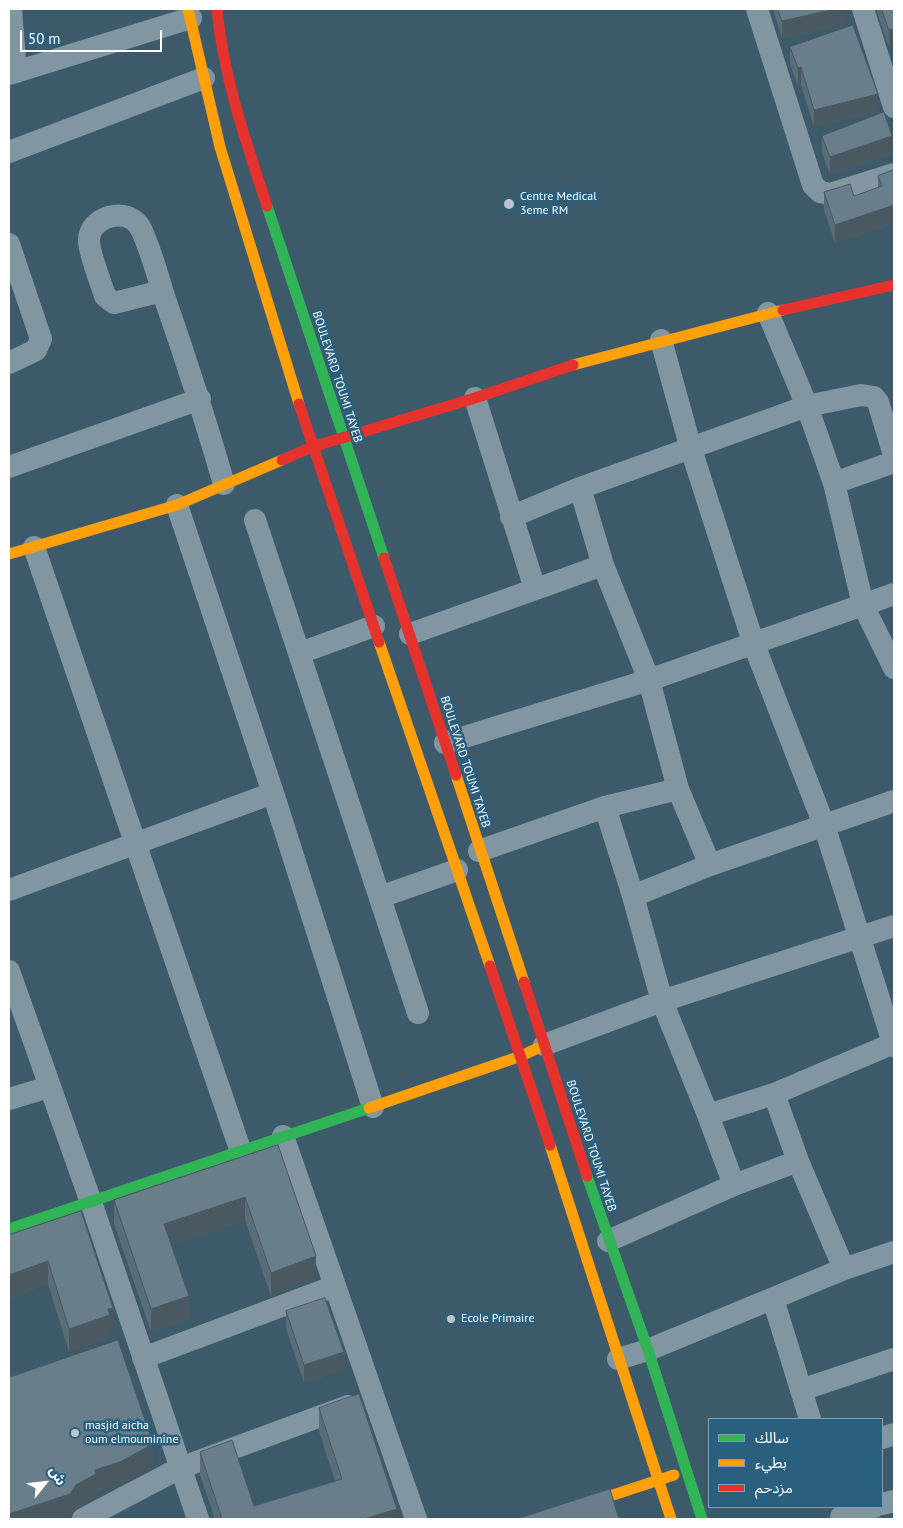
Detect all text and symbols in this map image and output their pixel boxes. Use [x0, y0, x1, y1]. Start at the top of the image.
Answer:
scale bar [22, 20, 165, 52]
text: 50 m [28, 29, 61, 48]
place label: Centre Medical 3eme RM [520, 190, 597, 218]
marker: Centre Medical 3eme RM [502, 197, 516, 211]
street label: BOULEVARD TOUMI TAYEB [309, 309, 365, 445]
street label: BOULEVARD TOUMI TAYEB [437, 694, 493, 830]
street label: BOULEVARD TOUMI TAYEB [563, 1078, 619, 1214]
place label: Ecole Primaire [461, 1312, 534, 1326]
marker: Ecole Primaire [445, 1313, 457, 1325]
legend [708, 1418, 883, 1508]
place label: masjid aicha oum elmouminine [85, 1419, 178, 1447]
marker: masjid aicha oum elmouminine [69, 1427, 81, 1439]
text: سالك [755, 1428, 789, 1447]
text: بطيء [755, 1453, 787, 1472]
north arrow [20, 1458, 70, 1508]
text: ش [46, 1463, 71, 1488]
text: مزدحم [755, 1478, 793, 1497]

